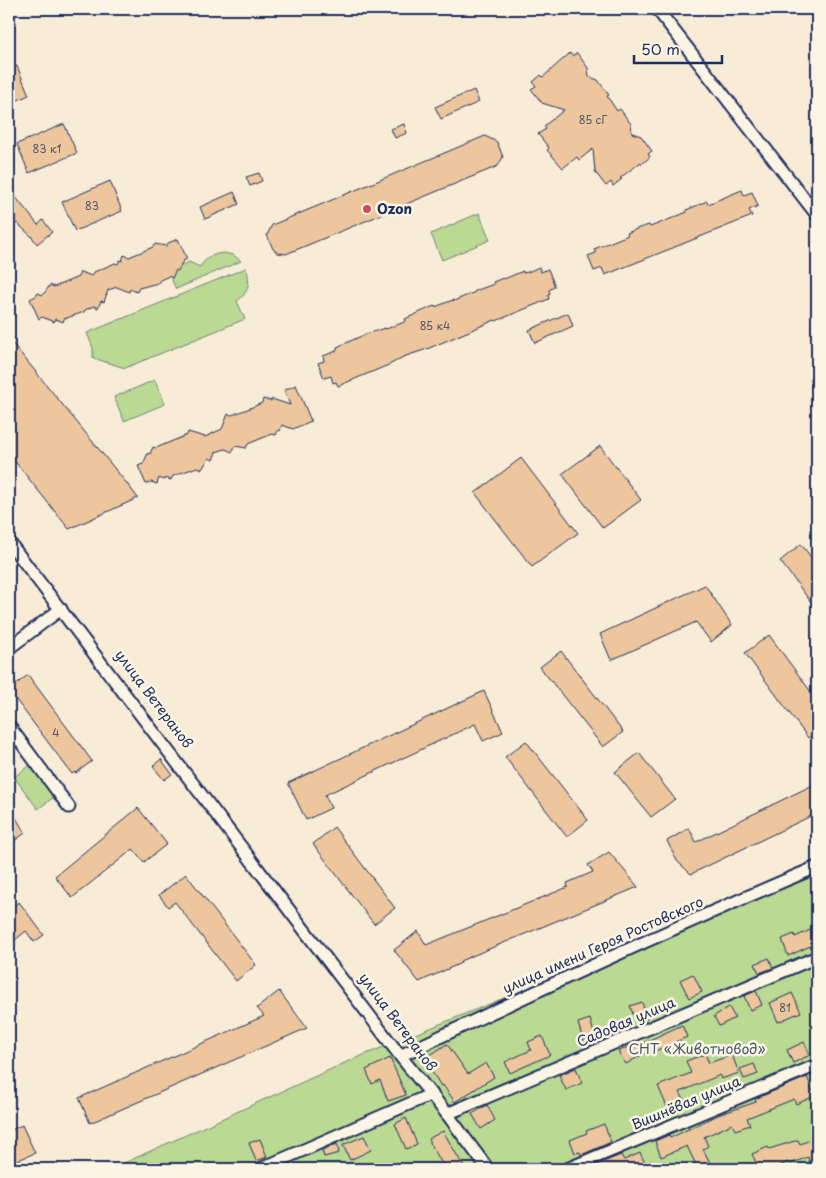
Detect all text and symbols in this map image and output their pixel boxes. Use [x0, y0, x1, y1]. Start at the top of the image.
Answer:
scale bar [634, 32, 721, 64]
text: 50 m [641, 37, 680, 60]
house number: 85 сГ [579, 111, 607, 128]
house number: 83 к1 [32, 140, 62, 157]
house number: 83 [85, 197, 99, 214]
place label: Ozon [377, 198, 412, 219]
marker: Ozon [361, 203, 373, 215]
house number: 85 к4 [420, 317, 450, 334]
street label: улица Ветеранов [110, 645, 198, 752]
house number: 4 [52, 724, 60, 741]
street label: улица имени Героя Ростовского [499, 891, 707, 998]
street label: улица Ветеранов [354, 968, 442, 1075]
street label: Садовая улица [573, 991, 679, 1052]
house number: 81 [779, 999, 791, 1016]
park label: СНТ «Животновод» [628, 1038, 766, 1059]
street label: Вишнёвая улица [628, 1070, 744, 1135]

